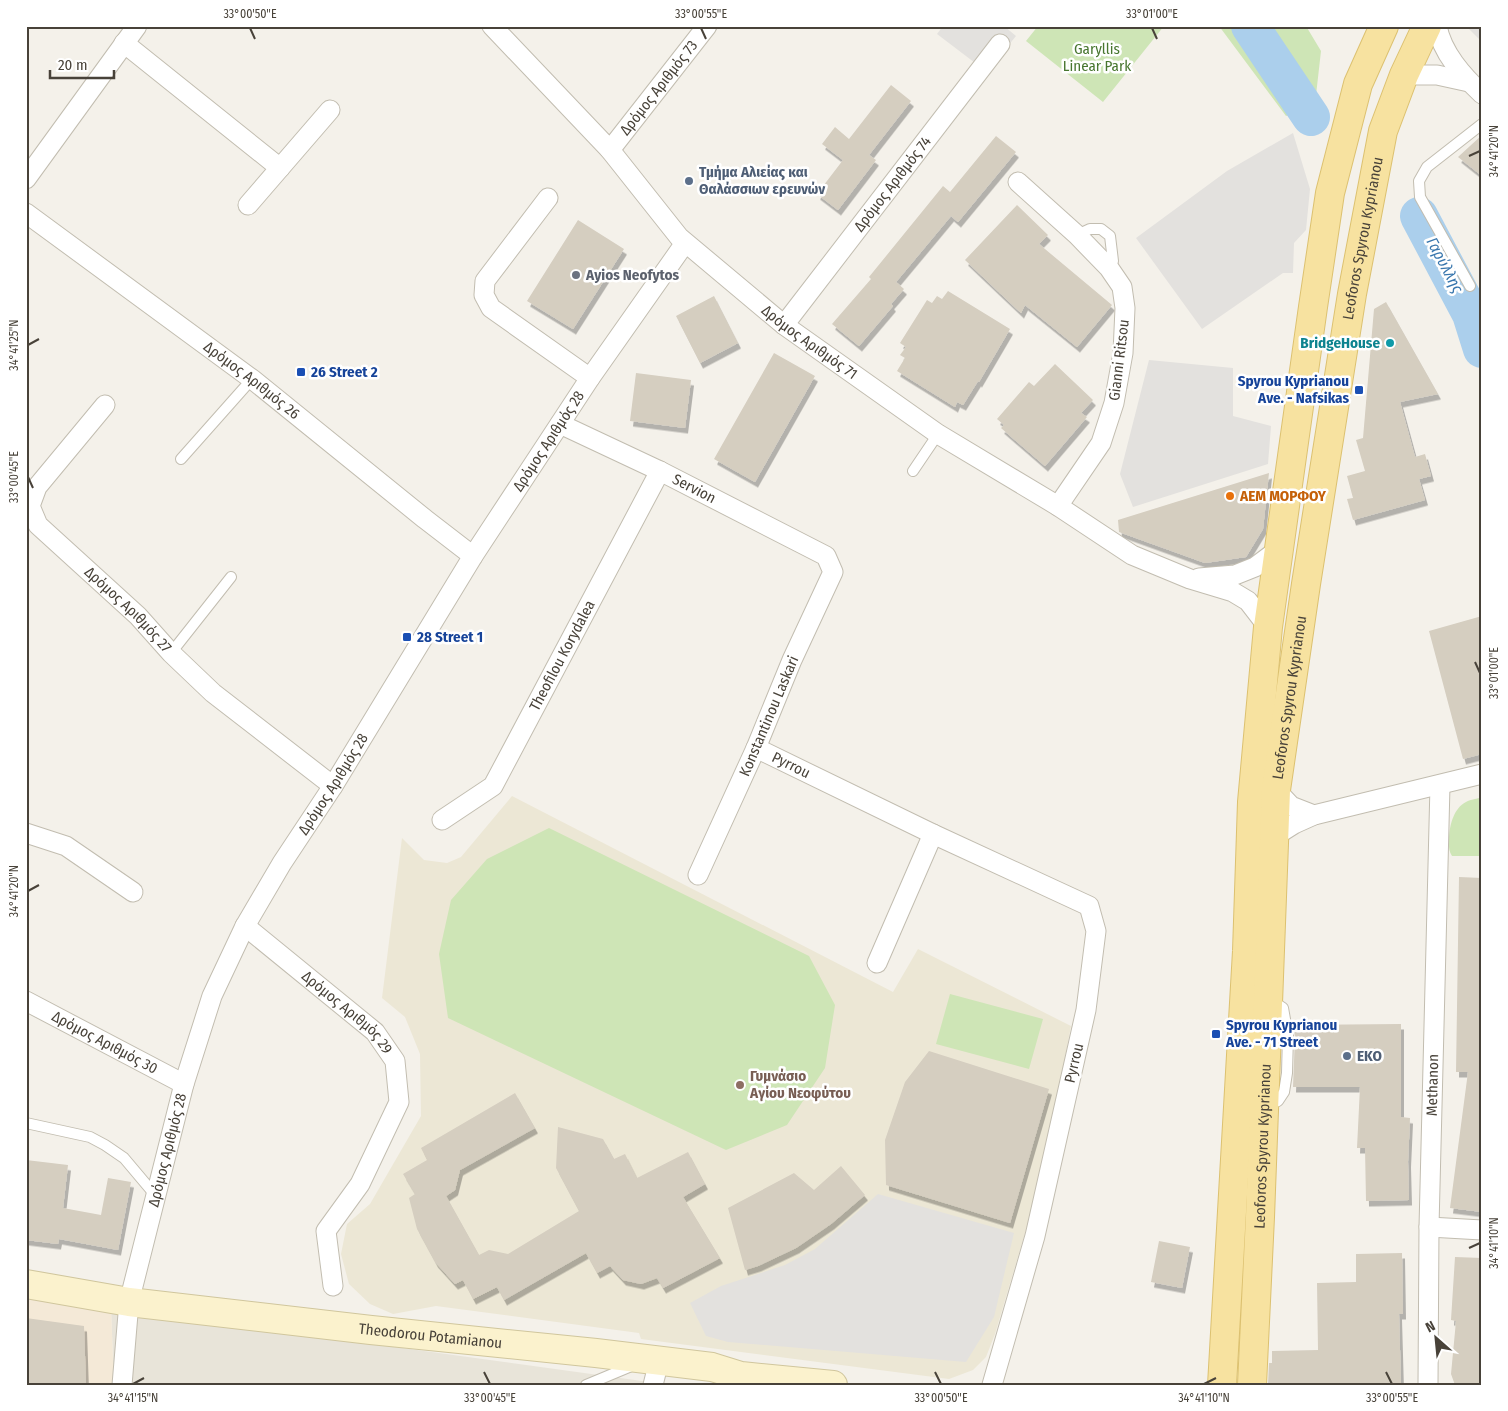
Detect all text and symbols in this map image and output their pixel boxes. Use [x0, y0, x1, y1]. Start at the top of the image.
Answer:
text: 33°00'50"E [223, 7, 277, 21]
text: 33°00'55"E [675, 7, 727, 21]
text: 33°01'00"E [1126, 7, 1178, 21]
street label: Δρόμος Αριθμός 73 [616, 37, 701, 139]
park label: Garyllis Linear Park [1063, 40, 1131, 75]
scale bar [50, 48, 114, 80]
text: 20 m [58, 56, 88, 74]
text: 34°41'20"N [1487, 125, 1501, 177]
street label: Δρόμος Αριθμός 74 [850, 133, 935, 235]
street label: Leoforos Spyrou Kyprianou [1339, 155, 1387, 321]
place label: Τμήμα Αλιείας και Θαλάσσιων ερευνών [699, 163, 826, 198]
marker: Τμήμα Αλιείας και Θαλάσσιων ερευνών [683, 175, 695, 187]
water label: Γαρύλλης [1423, 234, 1468, 297]
place label: Ayios Neofytos [585, 266, 680, 284]
marker: Ayios Neofytos [570, 269, 582, 281]
street label: Δρόμος Αριθμός 71 [758, 301, 861, 383]
street label: Gianni Ritsou [1105, 318, 1133, 402]
text: 34°41'25"N [7, 319, 21, 371]
place label: BridgeHouse [1300, 334, 1380, 352]
marker: BridgeHouse [1384, 337, 1396, 349]
street label: Δρόμος Αριθμός 26 [200, 338, 303, 423]
place label: 26 Street 2 [310, 363, 378, 381]
marker: 26 Street 2 [295, 366, 307, 378]
place label: Spyrou Kyprianou Ave. - Nafsikas [1238, 372, 1349, 407]
marker: Spyrou Kyprianou Ave. - Nafsikas [1353, 384, 1365, 396]
street label: Δρόμος Αριθμός 28 [509, 387, 588, 495]
text: 33°00'45"E [7, 451, 21, 503]
street label: Servion [670, 470, 719, 507]
place label: ΑΕΜ ΜΟΡΦΟΥ [1239, 487, 1327, 505]
marker: ΑΕΜ ΜΟΡΦΟΥ [1224, 490, 1236, 502]
street label: Δρόμος Αριθμός 27 [81, 563, 175, 656]
street label: Theofilou Korydalea [526, 597, 599, 714]
street label: Leoforos Spyrou Kyprianou [1269, 614, 1310, 781]
place label: 28 Street 1 [416, 628, 483, 646]
marker: 28 Street 1 [401, 631, 413, 643]
text: 33°01'00"E [1487, 647, 1501, 699]
street label: Konstantinou Laskari [735, 653, 803, 779]
street label: Δρόμος Αριθμός 28 [294, 730, 372, 838]
street label: Pyrrou [769, 748, 813, 782]
text: 34°41'20"N [7, 865, 21, 917]
street label: Δρόμος Αριθμός 29 [298, 967, 396, 1057]
street label: Δρόμος Αριθμός 30 [49, 1007, 161, 1078]
place label: Spyrou Kyprianou Ave. - 71 Street [1225, 1016, 1337, 1051]
marker: Spyrou Kyprianou Ave. - 71 Street [1210, 1028, 1222, 1040]
street label: Pyrrou [1061, 1041, 1087, 1085]
place label: EKO [1357, 1047, 1382, 1065]
marker: EKO [1341, 1050, 1353, 1062]
street label: Methanon [1423, 1054, 1442, 1116]
street label: Leoforos Spyrou Kyprianou [1250, 1063, 1275, 1229]
place label: Γυμνάσιο Αγίου Νεοφύτου [749, 1067, 851, 1102]
marker: Γυμνάσιο Αγίου Νεοφύτου [734, 1079, 746, 1091]
street label: Δρόμος Αριθμός 28 [144, 1091, 190, 1209]
text: 34°41'10"N [1487, 1217, 1501, 1269]
north arrow [1410, 1314, 1460, 1364]
text: N [1423, 1317, 1438, 1336]
street label: Theodorou Potamianou [358, 1320, 503, 1352]
text: 34°41'15"N [108, 1391, 158, 1405]
text: 33°00'45"E [464, 1391, 516, 1405]
text: 33°00'50"E [914, 1391, 968, 1405]
text: 34°41'10"N [1178, 1391, 1230, 1405]
text: 33°00'55"E [1366, 1391, 1418, 1405]

